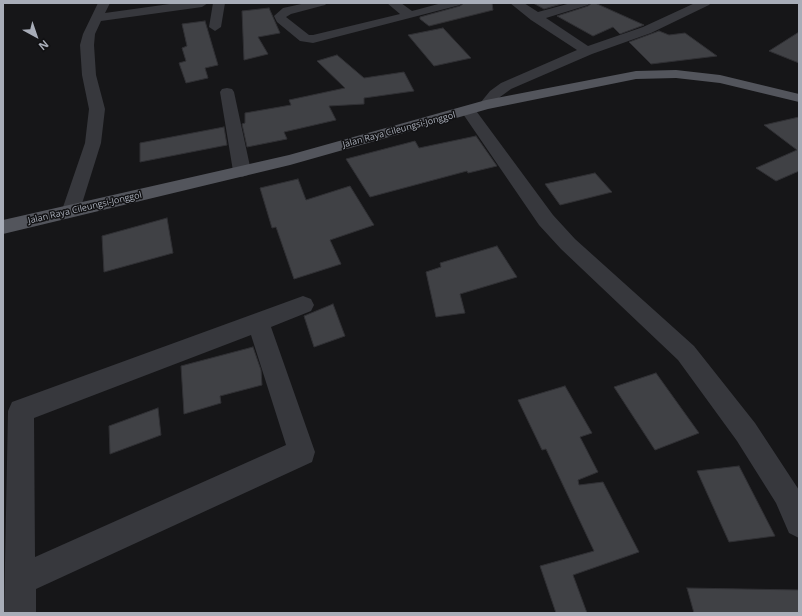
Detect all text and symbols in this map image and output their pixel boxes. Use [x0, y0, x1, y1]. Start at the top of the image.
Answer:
north arrow [16, 16, 56, 56]
text: N [36, 37, 52, 54]
street label: Jalan Raya Cileungsi-Jonggol [341, 110, 457, 150]
street label: Jalan Raya Cileungsi-Jonggol [27, 190, 143, 226]

